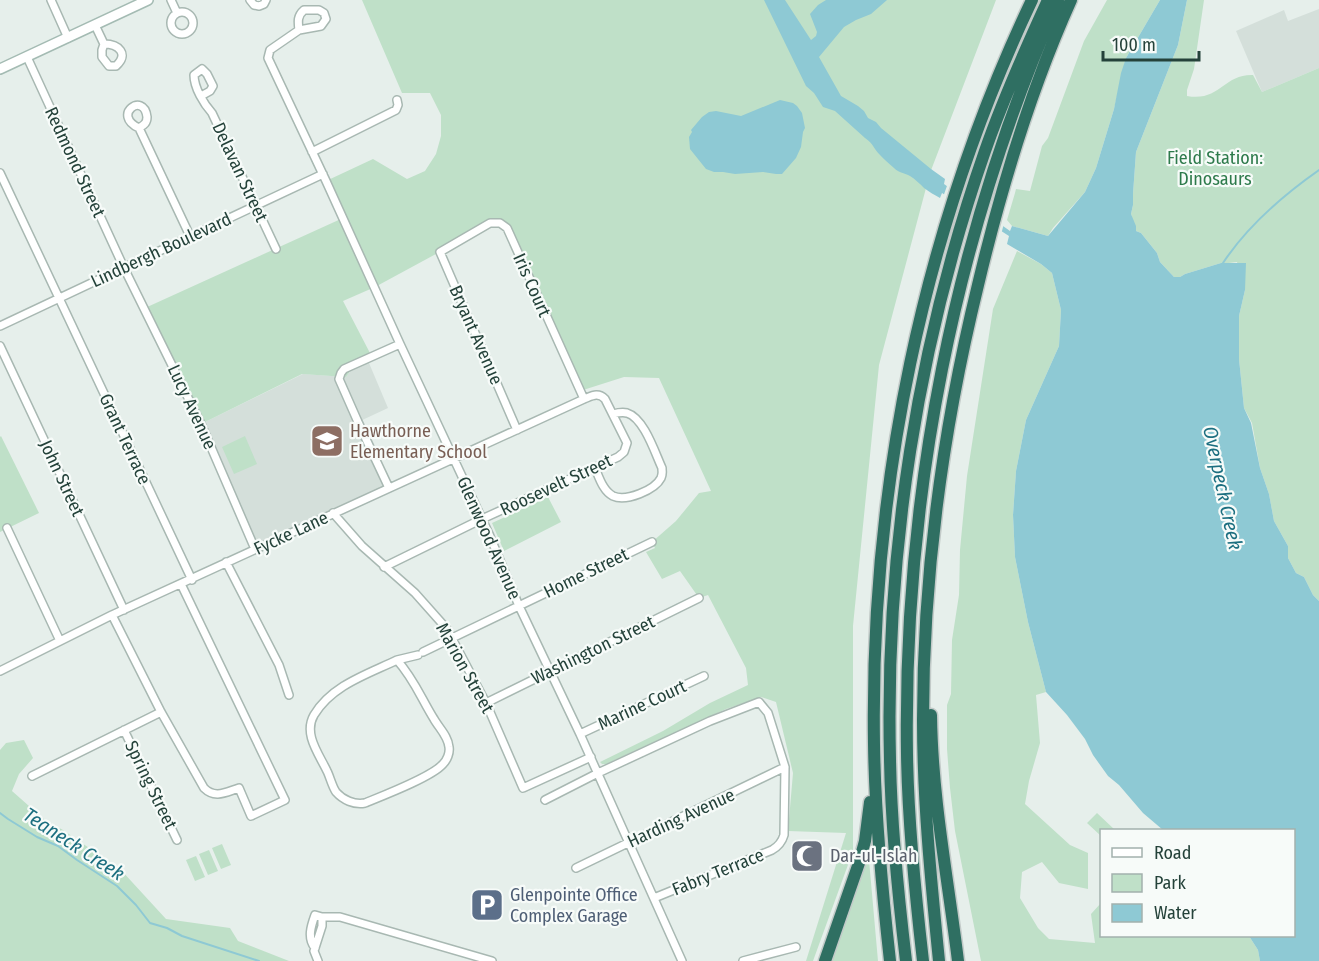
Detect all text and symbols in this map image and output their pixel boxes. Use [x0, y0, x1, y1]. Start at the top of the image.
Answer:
scale bar [1103, 24, 1199, 62]
text: 100 m [1112, 34, 1156, 56]
street label: Redmond Street [40, 103, 110, 221]
street label: Delavan Street [207, 119, 273, 225]
park label: Field Station: Dinosaurs [1167, 147, 1263, 190]
street label: Lindbergh Boulevard [87, 208, 235, 292]
street label: Iris Court [508, 250, 556, 320]
street label: Bryant Avenue [444, 282, 508, 388]
street label: Lucy Avenue [163, 361, 221, 453]
street label: Grant Terrace [94, 390, 156, 488]
place label: Hawthorne Elementary School [350, 420, 487, 463]
school or university icon: Hawthorne Elementary School [309, 423, 345, 459]
water label: Overpeck Creek [1198, 424, 1248, 552]
street label: John Street [35, 436, 89, 520]
street label: Roosevelt Street [497, 449, 616, 521]
street label: Glenwood Avenue [452, 473, 526, 603]
street label: Fycke Lane [250, 506, 332, 560]
street label: Home Street [540, 543, 632, 603]
street label: Washington Street [528, 611, 658, 689]
street label: Marion Street [431, 619, 499, 717]
street label: Marine Court [594, 675, 690, 735]
street label: Spring Street [120, 737, 182, 833]
street label: Harding Avenue [624, 783, 738, 852]
water label: Teaneck Creek [19, 802, 129, 886]
legend [1100, 829, 1295, 937]
mosque icon: Dar-ul-Islah [789, 838, 825, 874]
text: Road [1154, 842, 1191, 864]
street label: Fabry Terrace [669, 844, 767, 900]
place label: Dar-ul-Islah [830, 845, 917, 867]
text: Park [1154, 872, 1187, 894]
place label: Glenpointe Office Complex Garage [510, 884, 638, 927]
parking icon: Glenpointe Office Complex Garage [469, 887, 505, 923]
text: Water [1154, 902, 1197, 924]

